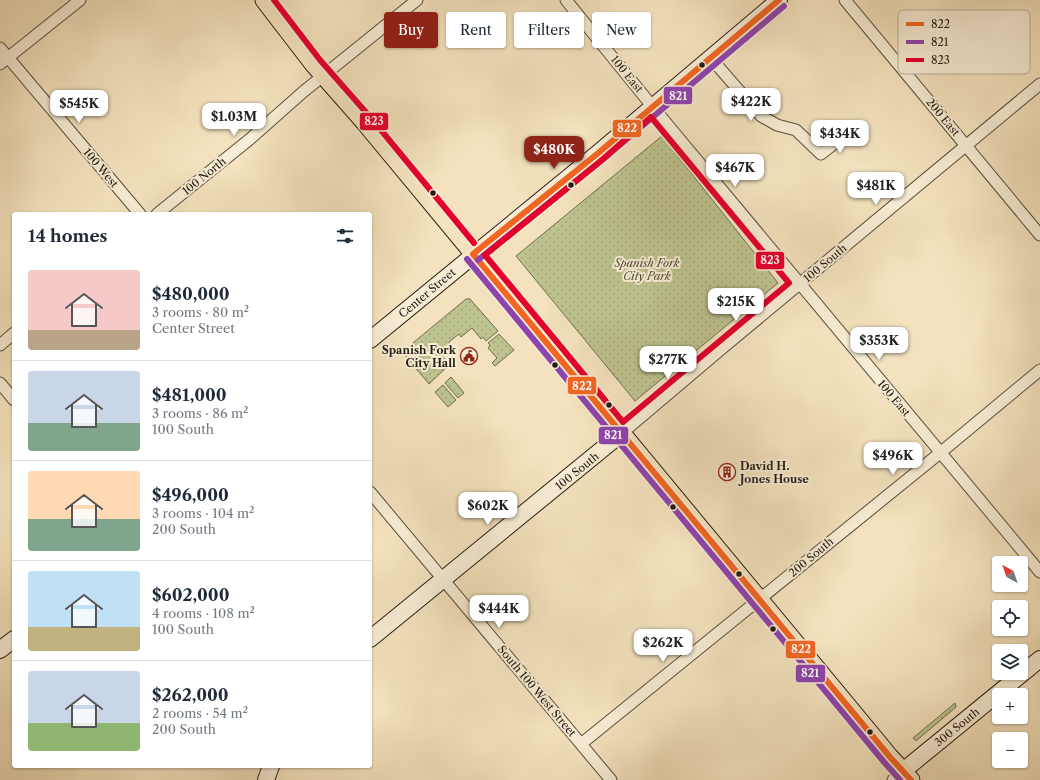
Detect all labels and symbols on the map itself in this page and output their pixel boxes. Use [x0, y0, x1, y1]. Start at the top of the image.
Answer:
legend [898, 10, 1030, 74]
text: 822 [931, 17, 950, 31]
text: 821 [931, 35, 949, 49]
street label: 100 East [608, 53, 646, 95]
text: 823 [931, 53, 950, 67]
unlabelled marker [697, 60, 707, 70]
line badge: 821 [663, 86, 693, 105]
pin: $422K [723, 88, 779, 122]
text: 821 [669, 89, 687, 103]
pin: $545K [51, 90, 107, 124]
street label: 200 East [923, 95, 963, 139]
pin: $1.03M [201, 103, 267, 137]
line badge: 823 [359, 112, 389, 131]
text: 823 [364, 114, 384, 128]
line badge: 822 [612, 119, 642, 138]
pin: $434K [812, 120, 868, 154]
text: 822 [617, 121, 637, 135]
pin: $480K [526, 136, 582, 170]
street label: 100 West [81, 146, 122, 191]
street label: 100 North [179, 154, 229, 198]
pin: $467K [707, 154, 763, 188]
pin: $481K [848, 172, 904, 206]
unlabelled marker [566, 180, 576, 190]
unlabelled marker [428, 188, 438, 198]
street label: 100 South [800, 241, 850, 285]
line badge: 823 [755, 251, 785, 270]
text: 823 [760, 253, 780, 267]
park label: Spanish Fork City Park [613, 256, 680, 283]
street label: Center Street [396, 265, 458, 321]
pin: $215K [708, 288, 764, 322]
pin: $353K [851, 327, 907, 361]
place label: Spanish Fork City Hall [382, 343, 457, 370]
public building icon: Spanish Fork City Hall [459, 346, 479, 366]
pin: $277K [640, 346, 696, 380]
unlabelled marker [550, 360, 560, 370]
line badge: 822 [567, 376, 597, 395]
street label: 100 East [875, 377, 913, 419]
text: 822 [572, 379, 592, 393]
unlabelled marker [604, 400, 614, 410]
line badge: 821 [598, 426, 629, 445]
text: 821 [604, 428, 622, 442]
pin: $496K [865, 442, 921, 476]
street label: 100 South [552, 449, 602, 493]
place label: David H. Jones House [738, 459, 809, 486]
building icon: David H. Jones House [717, 462, 737, 482]
pin: $602K [460, 492, 516, 526]
unlabelled marker [668, 502, 678, 512]
street label: 200 South [786, 534, 836, 580]
north arrow [992, 556, 1028, 592]
unlabelled marker [734, 569, 744, 579]
pin: $444K [471, 595, 527, 629]
unlabelled marker [768, 624, 778, 634]
pin: $262K [635, 629, 691, 663]
line badge: 822 [785, 640, 816, 659]
street label: South 100 West Street [495, 642, 579, 740]
text: 822 [791, 642, 811, 656]
line badge: 821 [795, 664, 826, 683]
text: 821 [801, 666, 819, 680]
street label: 300 South [932, 705, 982, 749]
unlabelled marker [865, 727, 875, 737]

